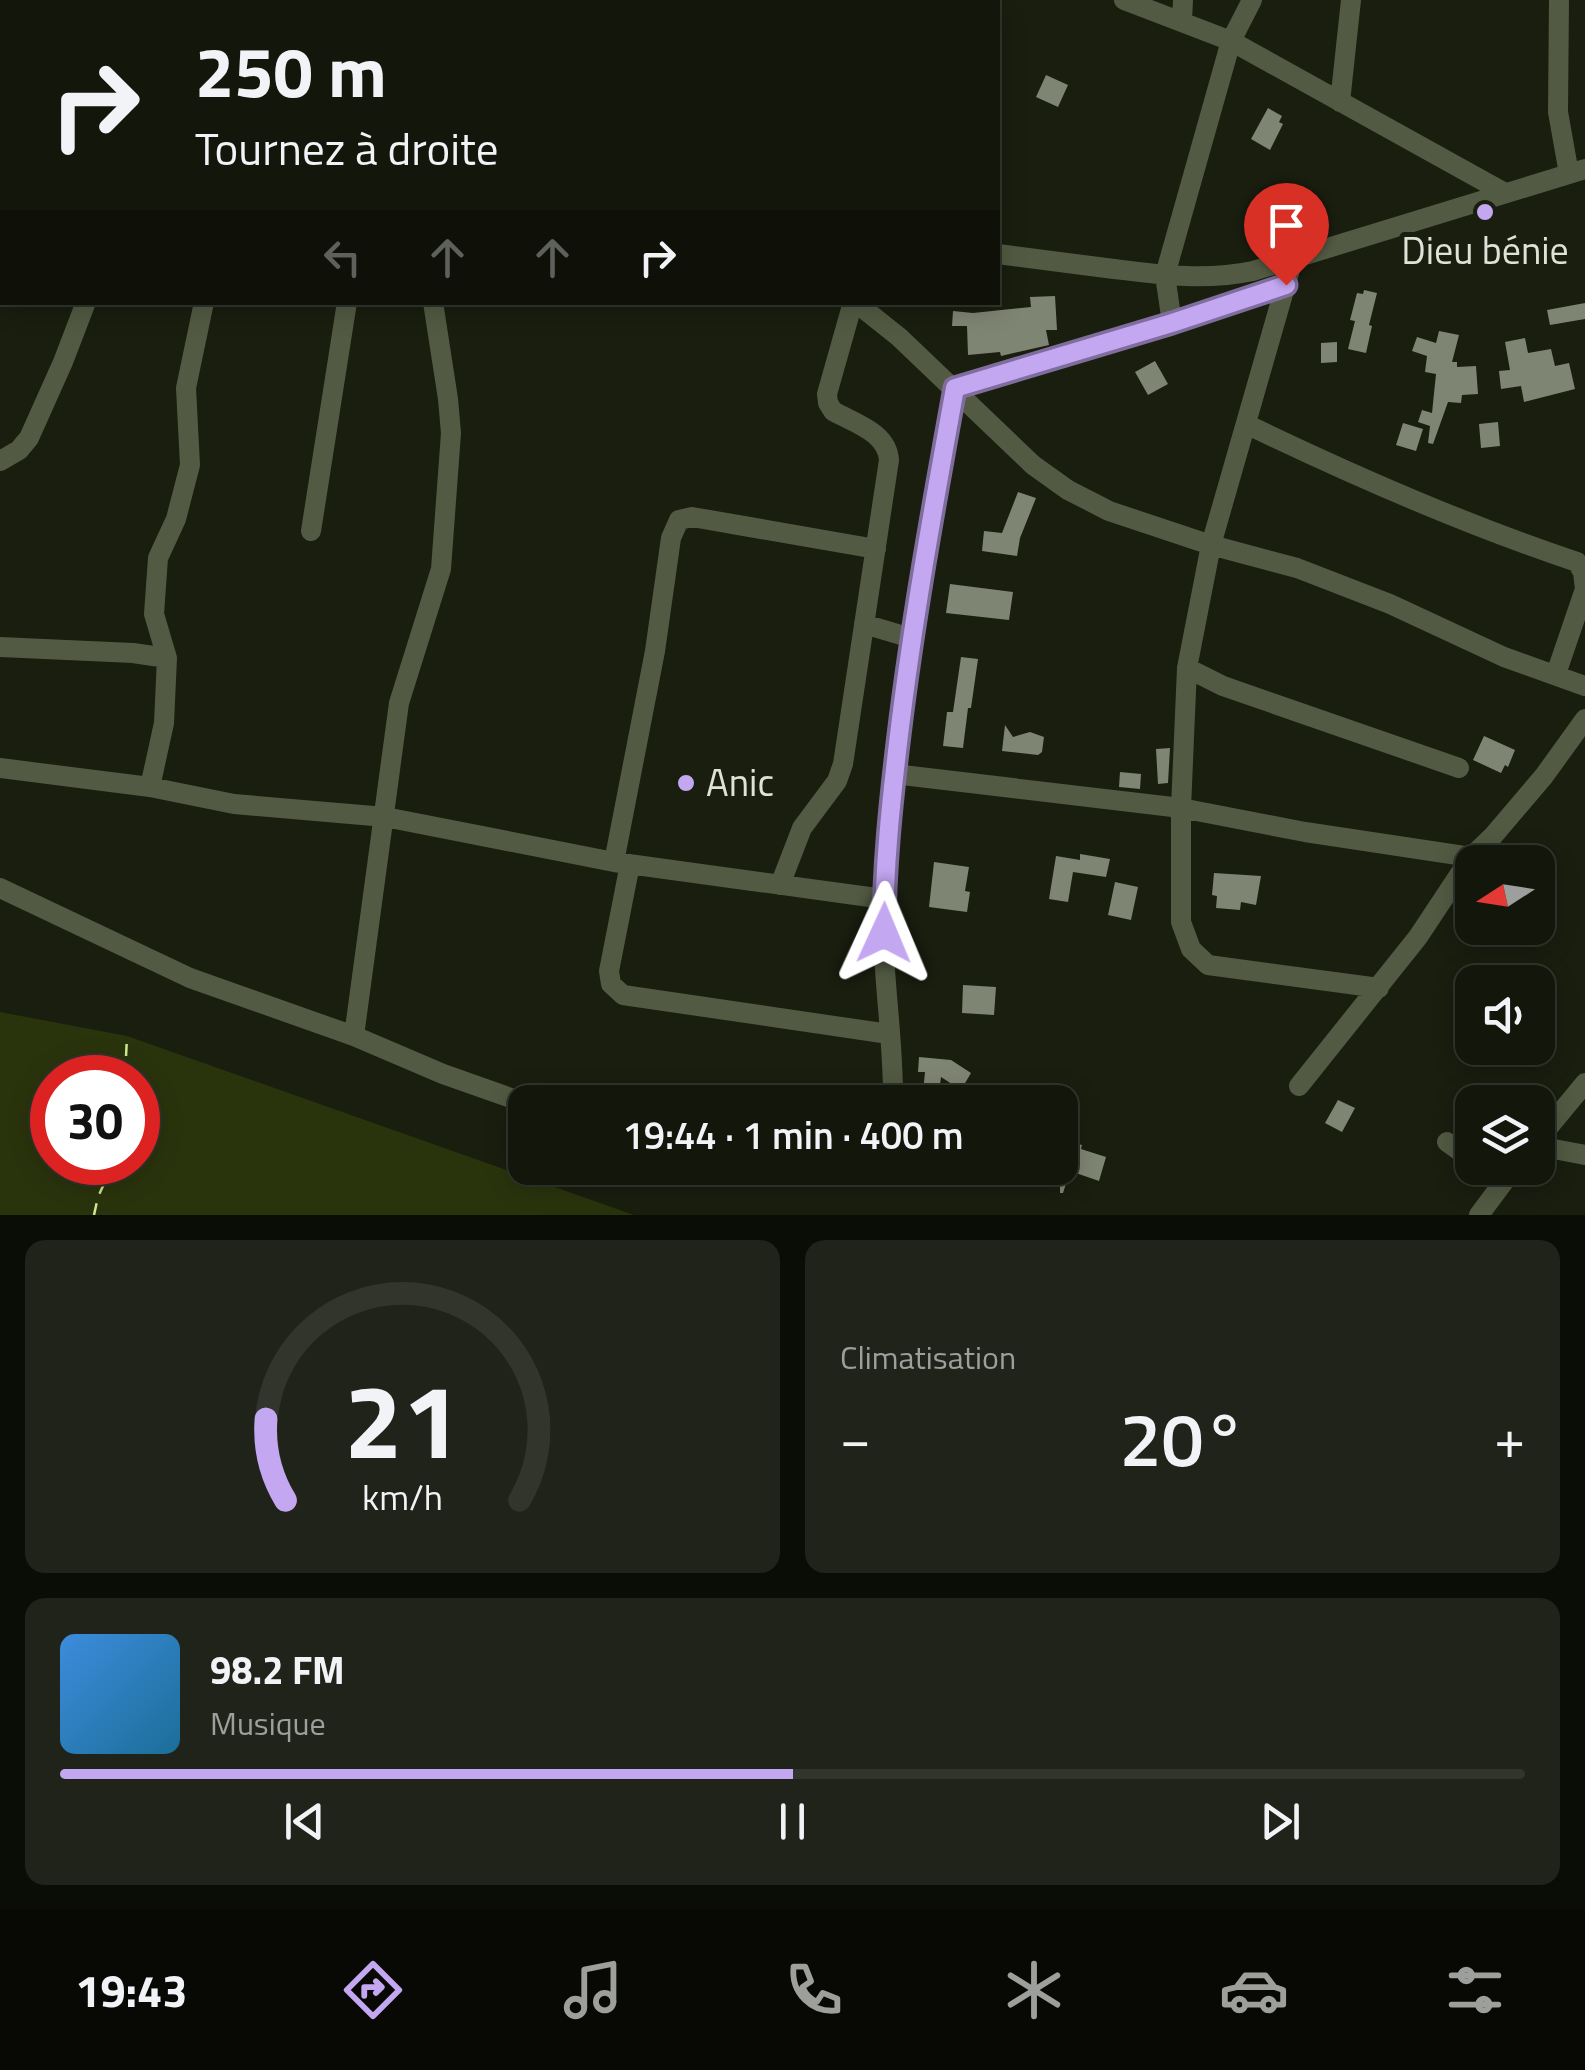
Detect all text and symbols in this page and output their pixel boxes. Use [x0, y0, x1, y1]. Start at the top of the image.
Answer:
text: 250 m [195, 18, 387, 124]
icon: right [30, 40, 160, 170]
text: Tournez à droite [195, 114, 499, 182]
pin [1244, 183, 1329, 286]
icon: arrive [1259, 198, 1314, 253]
marker: Dieu bénie [1474, 201, 1496, 223]
place label: Dieu bénie [1401, 221, 1569, 279]
icon: left [315, 230, 370, 285]
icon: ahead [420, 230, 475, 285]
icon: ahead [525, 230, 580, 285]
icon: right [630, 230, 685, 285]
place label: Anic [706, 753, 774, 811]
marker: Anic [675, 772, 697, 794]
north arrow [1455, 845, 1555, 945]
map controls [1455, 845, 1555, 1185]
position arrow [832, 881, 936, 985]
button: sound [1455, 965, 1555, 1065]
speed limit sign: 30 [30, 1055, 160, 1185]
button: layers [1455, 1085, 1555, 1185]
text: 19:44 · 1 min · 400 m [622, 1106, 964, 1164]
text: Climatisation [840, 1333, 1016, 1381]
text: 21 [344, 1340, 461, 1498]
text: 20° [1119, 1381, 1246, 1495]
text: − [840, 1396, 871, 1479]
text: + [1494, 1396, 1525, 1479]
text: km/h [362, 1469, 443, 1524]
text: 98.2 FM [210, 1641, 345, 1699]
text: Musique [210, 1699, 326, 1747]
icon: previous [277, 1794, 332, 1849]
icon: pause [765, 1794, 820, 1849]
icon: next [1253, 1794, 1308, 1849]
icon: directions [338, 1955, 408, 2025]
icon: music [558, 1955, 628, 2025]
icon: phone [779, 1955, 849, 2025]
icon: climate [999, 1955, 1069, 2025]
icon: car [1219, 1955, 1289, 2025]
icon: filters [1440, 1955, 1510, 2025]
text: 19:43 [75, 1956, 188, 2024]

